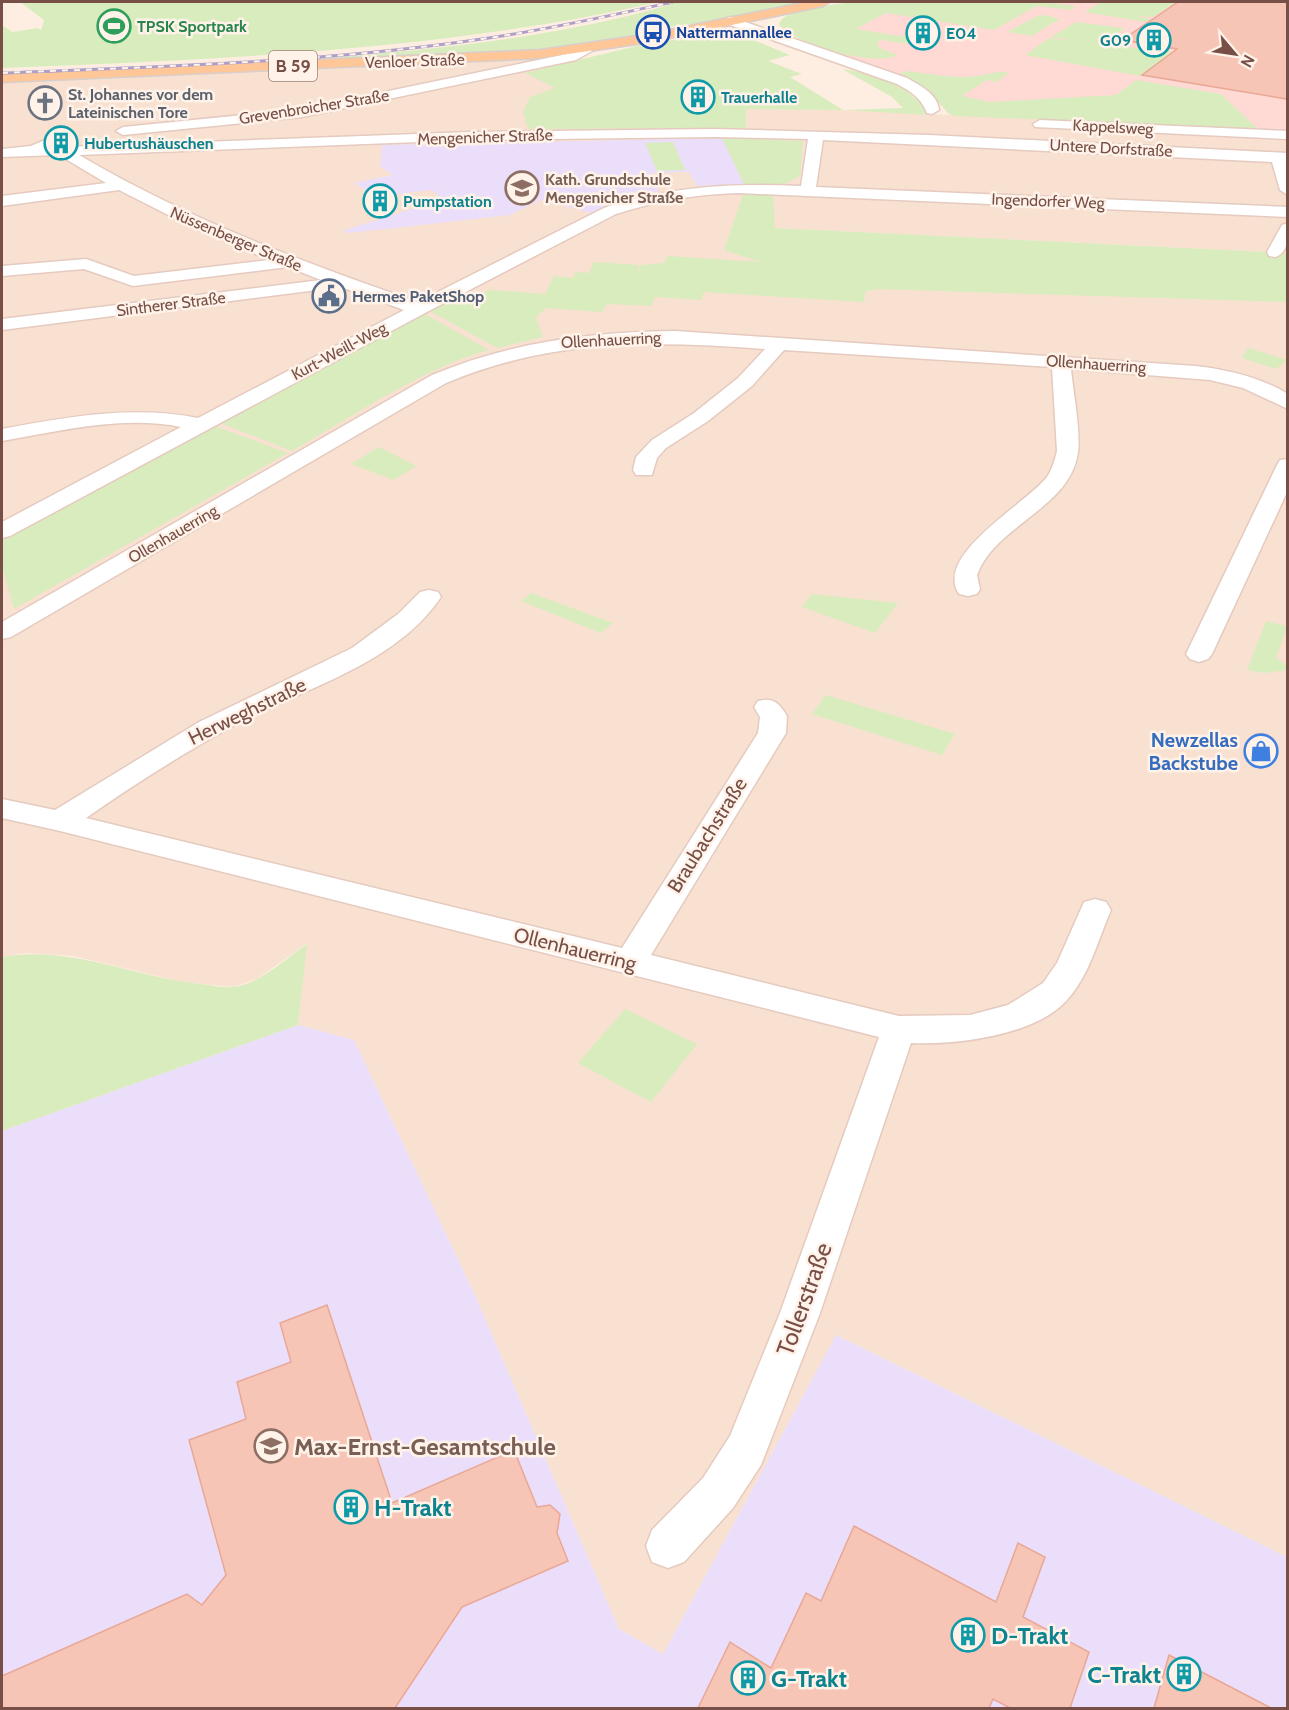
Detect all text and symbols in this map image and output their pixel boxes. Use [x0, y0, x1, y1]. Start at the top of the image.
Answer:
sports icon: TPSK Sportpark [96, 8, 132, 44]
bus stop icon: Nattermannallee [635, 14, 671, 50]
building icon: E04 [905, 15, 941, 51]
place label: TPSK Sportpark [137, 17, 247, 36]
building icon: G09 [1136, 22, 1172, 58]
place label: Nattermannallee [676, 23, 792, 42]
place label: E04 [946, 24, 976, 43]
north arrow [1205, 24, 1265, 84]
place label: G09 [1100, 31, 1131, 50]
street label: Venloer Straße [365, 50, 465, 72]
road number: B 59 [269, 51, 317, 81]
text: N [1237, 51, 1259, 71]
building icon: Trauerhalle [680, 79, 716, 115]
church icon: St. Johannes vor dem Lateinischen Tore [27, 85, 63, 121]
place label: St. Johannes vor dem Lateinischen Tore [68, 85, 213, 122]
street label: Grevenbroicher Straße [238, 86, 390, 128]
place label: Trauerhalle [721, 88, 797, 107]
street label: Kappelsweg [1072, 115, 1155, 139]
building icon: Hubertushäuschen [43, 125, 79, 161]
street label: Mengenicher Straße [417, 125, 553, 149]
place label: Hubertushäuschen [84, 134, 214, 153]
street label: Untere Dorfstraße [1049, 135, 1173, 161]
school or university icon: Kath. Grundschule Mengenicher Straße [504, 170, 540, 206]
place label: Kath. Grundschule Mengenicher Straße [545, 170, 683, 207]
building icon: Pumpstation [362, 183, 398, 219]
street label: Ingendorfer Weg [991, 190, 1106, 213]
place label: Pumpstation [403, 192, 492, 211]
street label: Nüssenberger Straße [167, 203, 305, 275]
public building icon: Hermes PaketShop [311, 278, 347, 314]
place label: Hermes PaketShop [352, 287, 484, 306]
street label: Sintherer Straße [115, 288, 227, 320]
street label: Kurt-Weill-Weg [288, 317, 391, 384]
street label: Ollenhauerring [560, 328, 663, 352]
street label: Ollenhauerring [1045, 351, 1148, 377]
street label: Ollenhauerring [125, 500, 222, 567]
street label: Herweghstraße [184, 672, 310, 750]
place label: Newzellas Backstube [1149, 728, 1238, 775]
shop icon: Newzellas Backstube [1243, 733, 1279, 769]
street label: Braubachstraße [662, 773, 752, 897]
street label: Ollenhauerring [511, 922, 640, 976]
street label: Tollerstraße [770, 1239, 838, 1359]
school or university icon: Max-Ernst-Gesamtschule [253, 1428, 289, 1464]
place label: Max-Ernst-Gesamtschule [294, 1432, 556, 1461]
building icon: H-Trakt [333, 1489, 369, 1525]
place label: H-Trakt [374, 1493, 452, 1522]
building icon: D-Trakt [950, 1617, 986, 1653]
place label: D-Trakt [991, 1621, 1068, 1650]
building icon: C-Trakt [1166, 1656, 1202, 1692]
building icon: G-Trakt [730, 1660, 766, 1696]
place label: C-Trakt [1087, 1660, 1161, 1689]
place label: G-Trakt [771, 1664, 847, 1693]

